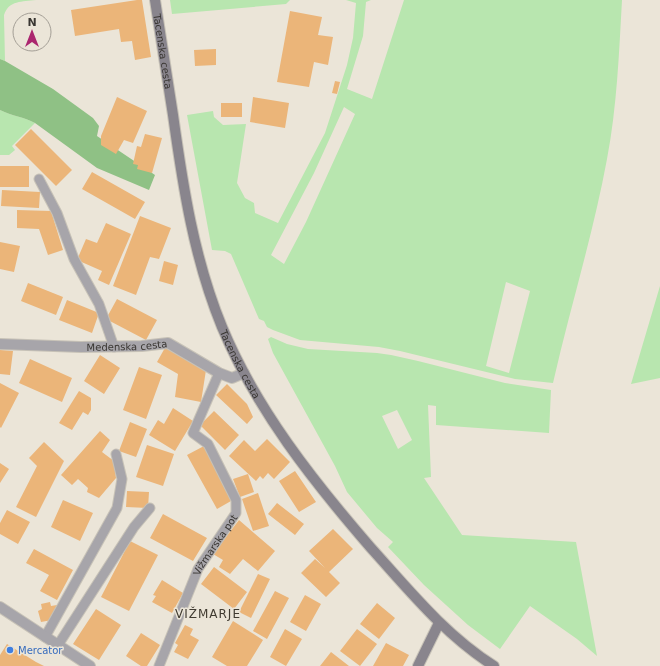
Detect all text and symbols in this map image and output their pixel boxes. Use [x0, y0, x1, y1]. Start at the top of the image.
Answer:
north arrow [12, 12, 52, 52]
street label: Tacenska cesta [152, 12, 174, 90]
text: N [27, 16, 37, 29]
street label: Tacenska cesta [218, 327, 263, 400]
street label: Medenska cesta [86, 338, 168, 352]
street label: Vižmarska pot [191, 512, 239, 577]
district label: VIŽMARJE [175, 606, 241, 621]
marker: Mercator [5, 645, 15, 655]
place label: Mercator [18, 645, 63, 656]

